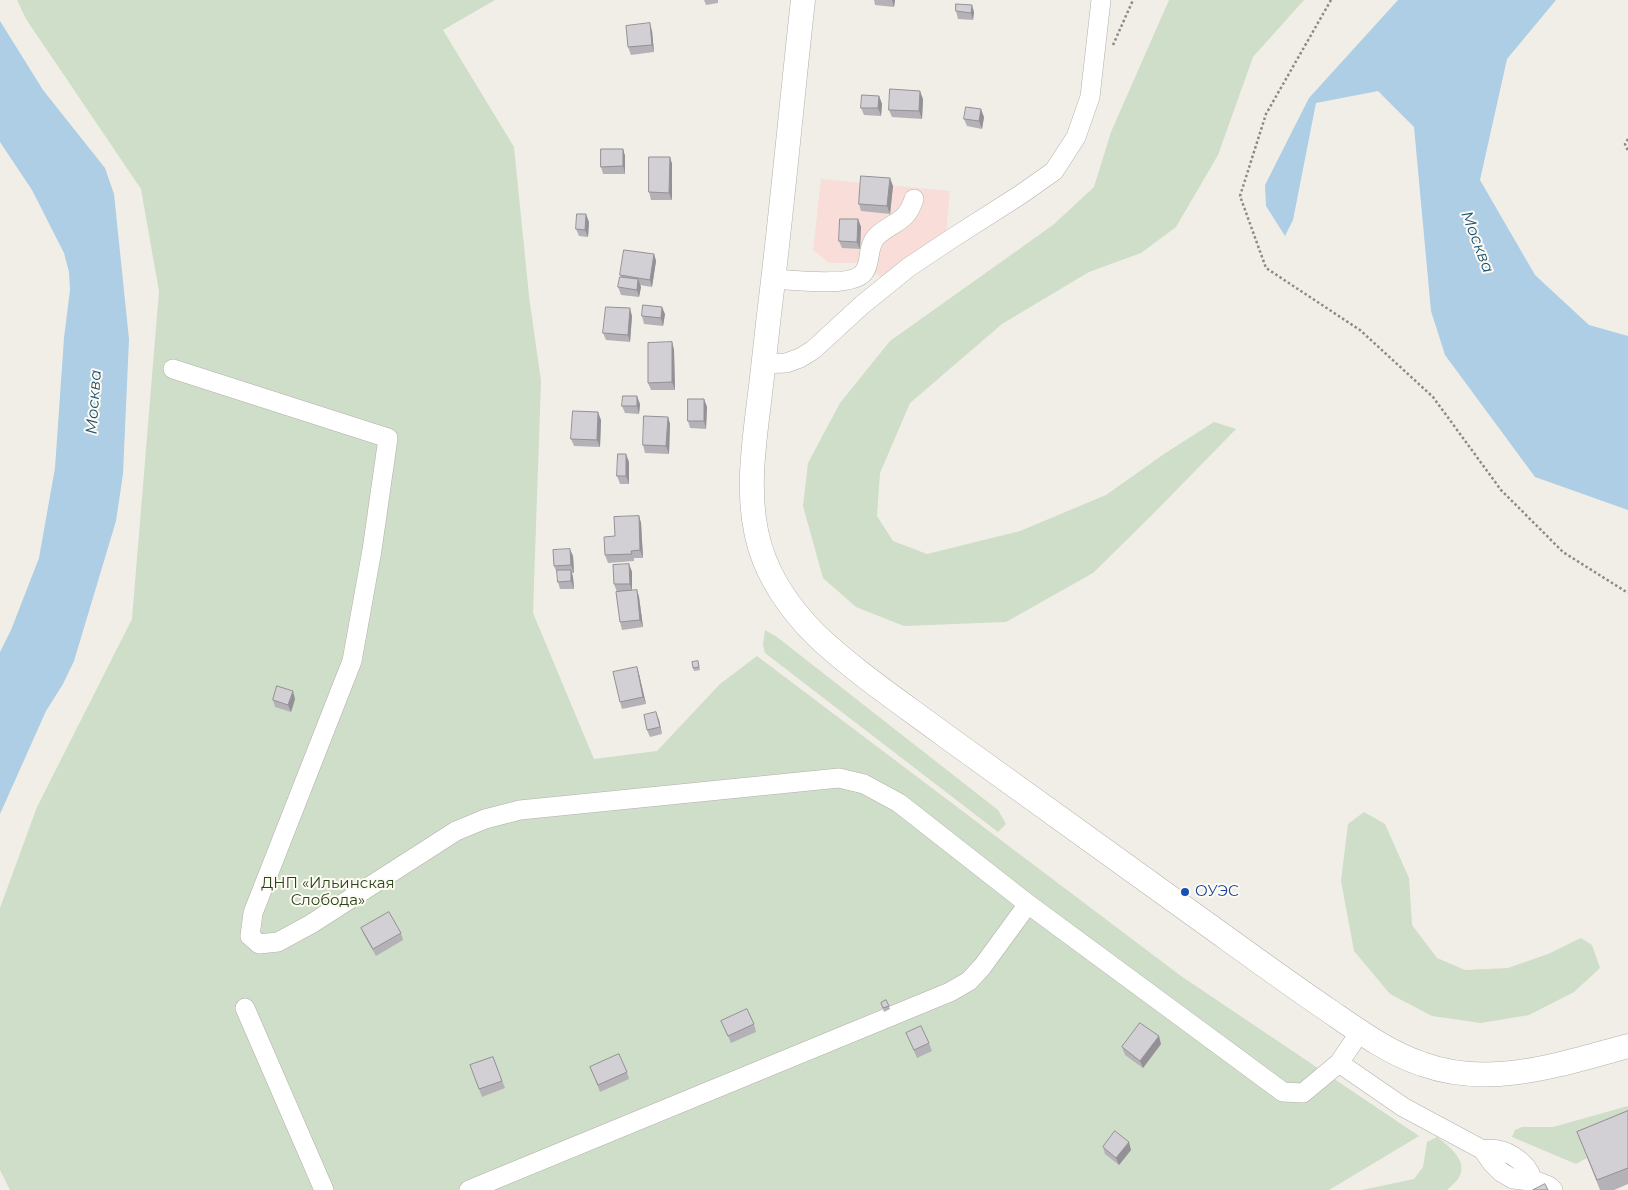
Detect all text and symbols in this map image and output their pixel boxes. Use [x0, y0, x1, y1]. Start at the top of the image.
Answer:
water label: Москва [1456, 208, 1498, 276]
water label: Москва [82, 369, 106, 435]
park label: ДНП «Ильинская Слобода» [261, 875, 395, 910]
place label: ОУЭС [1195, 883, 1239, 901]
marker: ОУЭС [1179, 886, 1191, 898]

